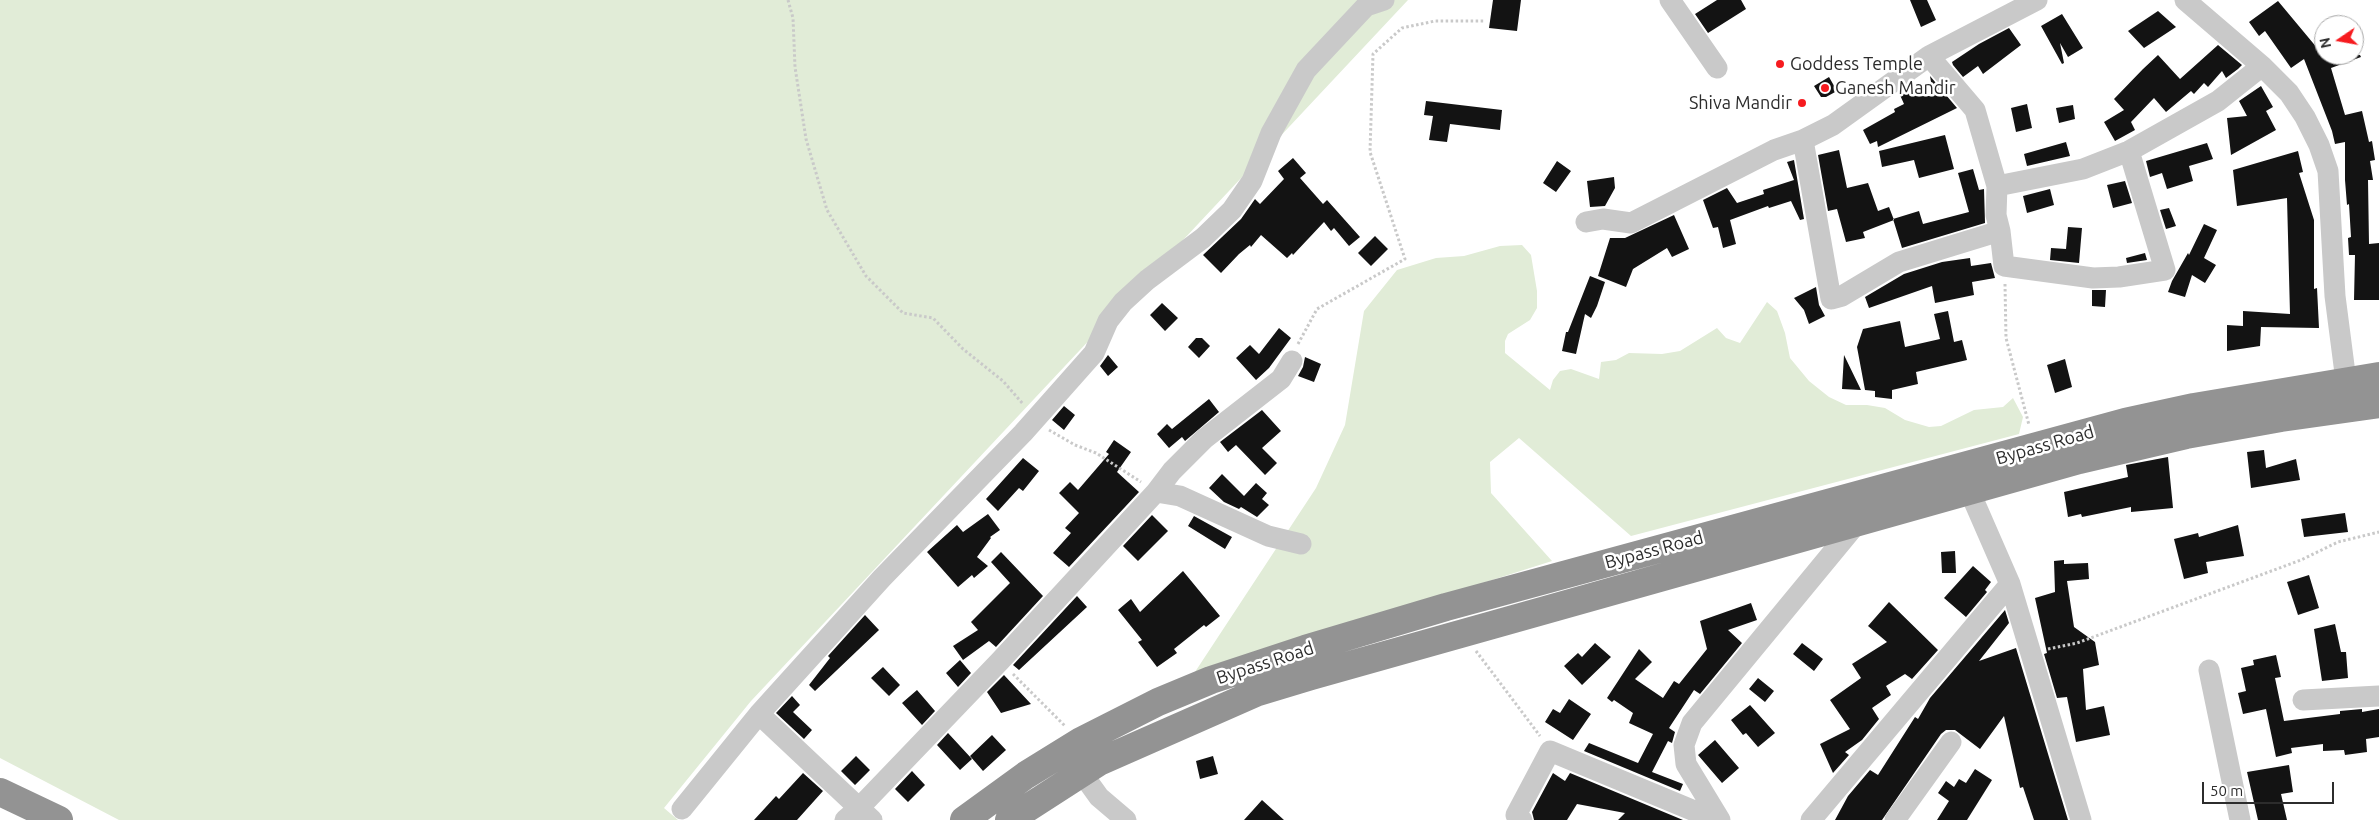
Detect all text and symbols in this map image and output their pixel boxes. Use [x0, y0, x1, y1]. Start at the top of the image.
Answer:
north arrow [2314, 15, 2364, 65]
text: N [2316, 36, 2334, 50]
place label: Goddess Temple [1790, 53, 1923, 75]
marker: Goddess Temple [1774, 58, 1786, 70]
place label: Ganesh Mandir [1835, 77, 1956, 99]
marker: Ganesh Mandir [1819, 82, 1831, 94]
place label: Shiva Mandir [1689, 92, 1792, 114]
marker: Shiva Mandir [1796, 97, 1808, 109]
street label: Bypass Road [1993, 421, 2097, 469]
street label: Bypass Road [1602, 526, 1706, 574]
street label: Bypass Road [1214, 637, 1316, 689]
scale bar [2204, 772, 2336, 804]
text: 50 m [2210, 782, 2243, 799]

